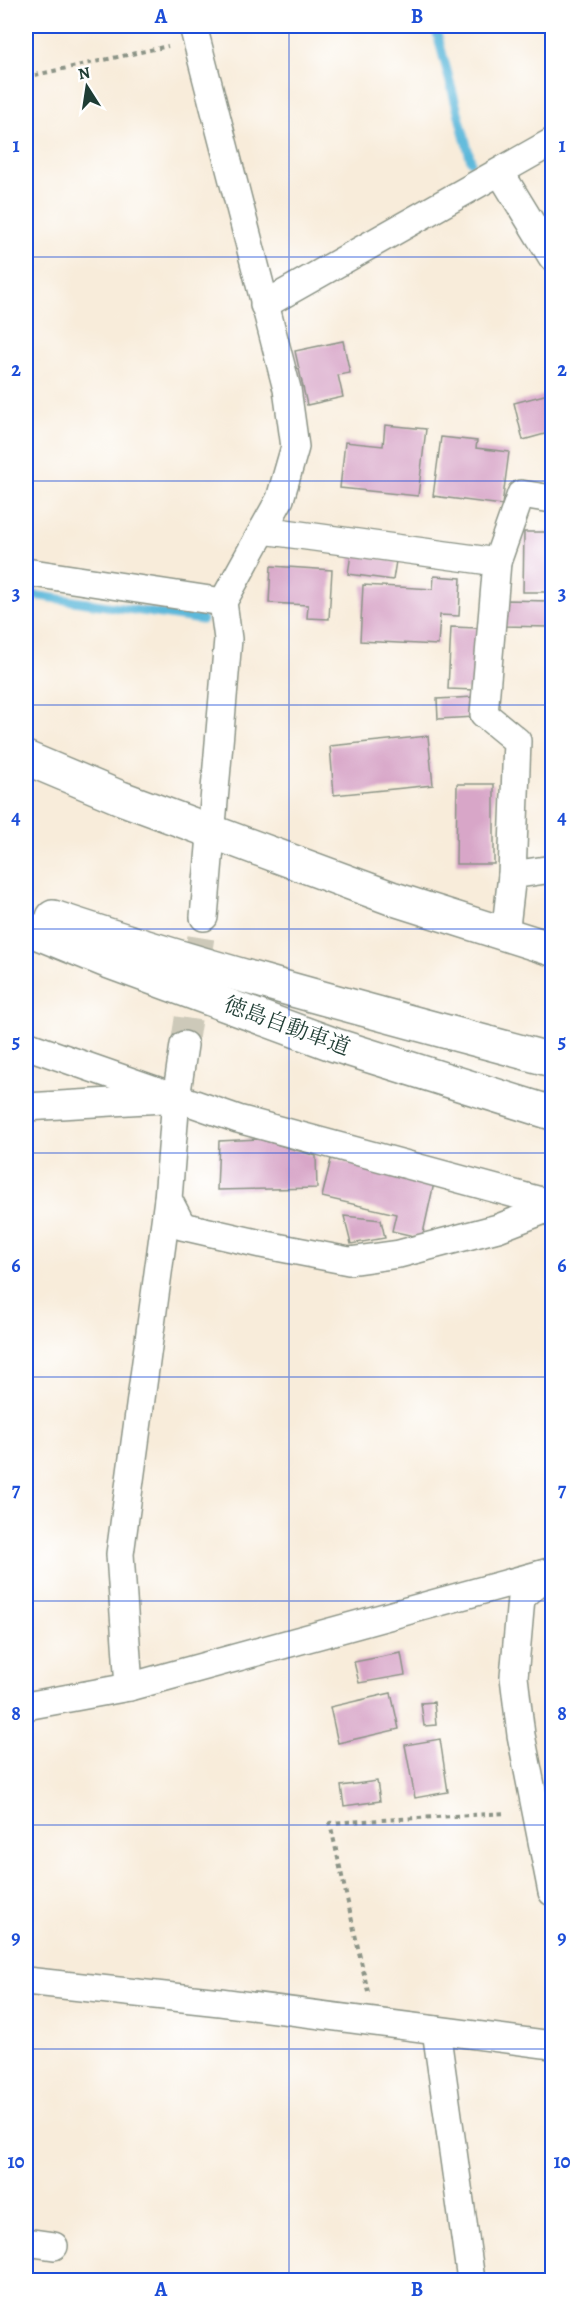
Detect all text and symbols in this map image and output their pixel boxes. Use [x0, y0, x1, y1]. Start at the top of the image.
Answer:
text: A [154, 3, 168, 30]
text: B [411, 3, 423, 30]
north arrow [57, 57, 117, 117]
text: N [76, 61, 92, 85]
text: 1 [12, 132, 20, 159]
text: 1 [558, 132, 566, 159]
text: 2 [11, 356, 21, 383]
text: 2 [557, 356, 567, 383]
text: 3 [12, 580, 20, 607]
text: 3 [558, 580, 566, 607]
text: 4 [11, 804, 21, 831]
text: 4 [557, 804, 567, 831]
street label: 徳島自動車道 [220, 989, 354, 1063]
text: 5 [12, 1028, 20, 1055]
text: 5 [558, 1028, 566, 1055]
text: 6 [11, 1252, 21, 1279]
text: 6 [557, 1252, 567, 1279]
text: 7 [12, 1476, 21, 1503]
text: 7 [558, 1476, 567, 1503]
text: 8 [11, 1700, 21, 1727]
text: 8 [557, 1700, 567, 1727]
text: 9 [11, 1924, 21, 1951]
text: 9 [557, 1924, 567, 1951]
text: 10 [7, 2148, 25, 2175]
text: 10 [553, 2148, 571, 2175]
text: A [154, 2276, 168, 2303]
text: B [411, 2276, 423, 2303]

